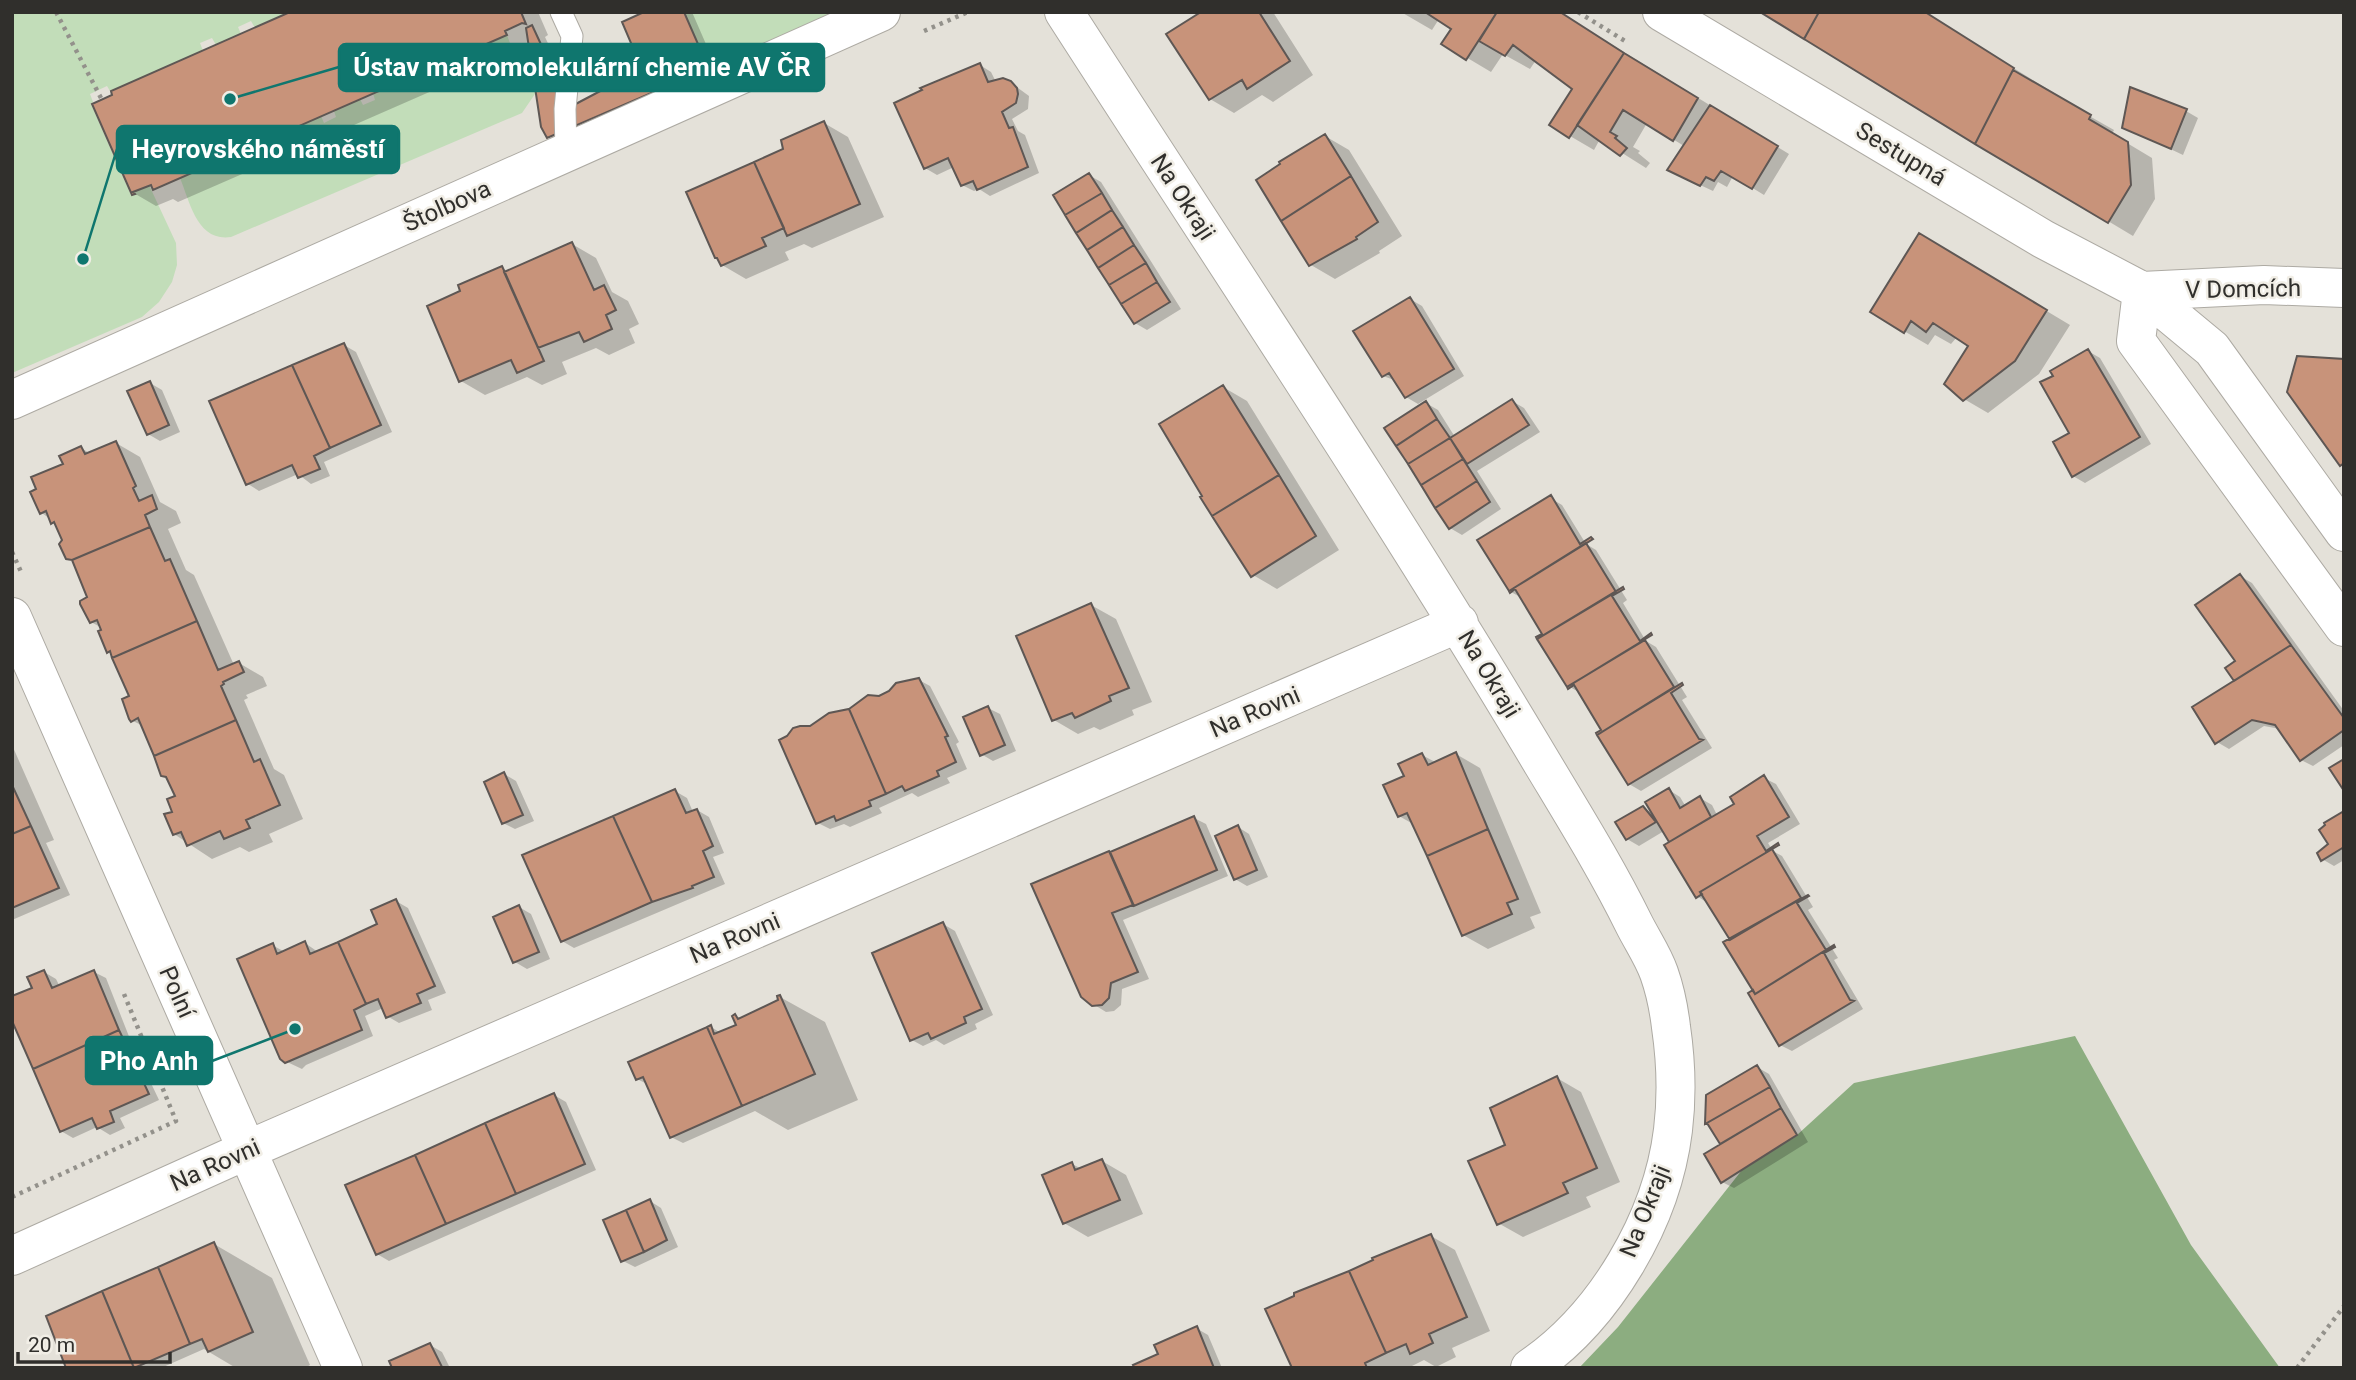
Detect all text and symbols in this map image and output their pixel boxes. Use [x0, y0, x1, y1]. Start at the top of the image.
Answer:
callout: Ústav makromolekulární chemie AV ČR [339, 44, 824, 91]
text: Ústav makromolekulární chemie AV ČR [353, 52, 811, 82]
street label: Sestupná [1851, 116, 1951, 192]
callout: Heyrovského náměstí [117, 126, 399, 173]
text: Heyrovského náměstí [131, 134, 386, 164]
street label: Na Okraji [1145, 149, 1221, 245]
street label: Štolbova [399, 174, 495, 238]
street label: V Domcích [2185, 274, 2301, 304]
street label: Na Okraji [1452, 625, 1526, 723]
street label: Na Rovni [1206, 681, 1304, 743]
street label: Na Rovni [686, 907, 784, 969]
street label: Polní [153, 962, 201, 1023]
callout: Pho Anh [86, 1037, 212, 1084]
text: Pho Anh [100, 1046, 198, 1076]
street label: Na Rovni [166, 1133, 264, 1197]
street label: Na Okraji [1614, 1161, 1676, 1261]
scale bar [18, 1320, 170, 1364]
text: 20 m [28, 1333, 75, 1357]

